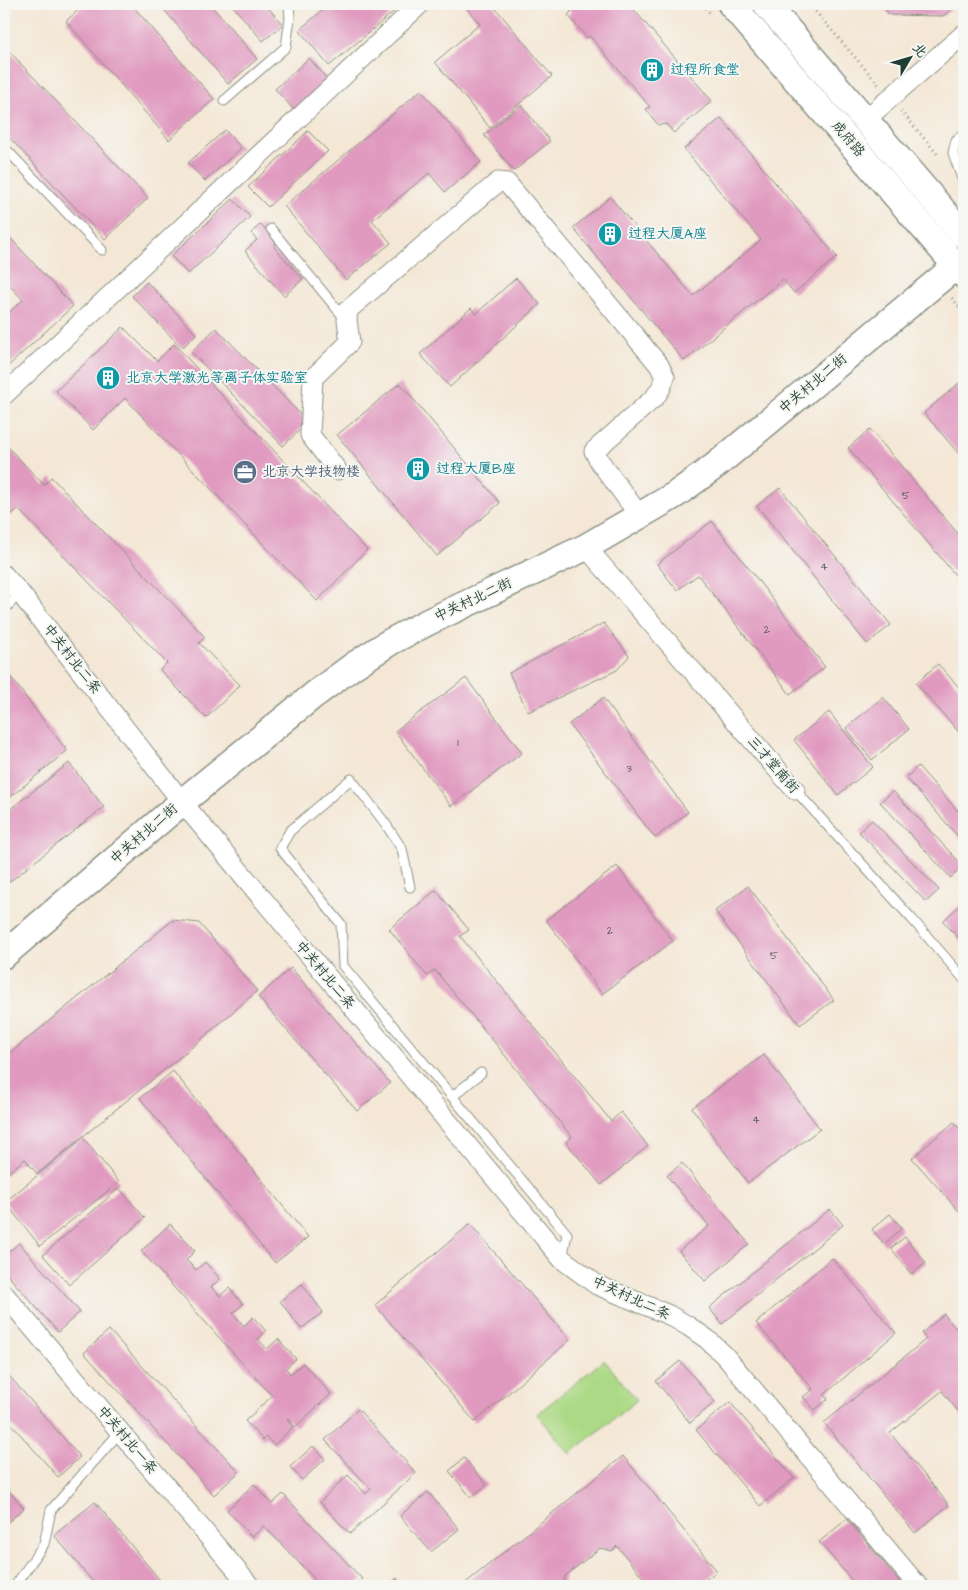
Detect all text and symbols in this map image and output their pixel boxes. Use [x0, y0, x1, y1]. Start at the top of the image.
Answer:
north arrow [886, 32, 936, 82]
text: 北 [907, 39, 932, 62]
building icon: 过程所食堂 [639, 57, 665, 83]
place label: 过程所食堂 [670, 60, 740, 80]
street label: 成府路 [827, 117, 869, 161]
building icon: 过程大厦A座 [597, 221, 623, 247]
place label: 过程大厦A座 [628, 224, 707, 244]
street label: 中关村北二街 [774, 349, 852, 419]
building icon: 北京大学激光等离子体实验室 [95, 365, 121, 391]
place label: 北京大学激光等离子体实验室 [126, 368, 308, 388]
building icon: 过程大厦B座 [405, 456, 431, 482]
office icon: 北京大学技物楼 [232, 459, 258, 485]
place label: 过程大厦B座 [436, 459, 516, 479]
place label: 北京大学技物楼 [262, 462, 360, 482]
house number: 5 [902, 488, 910, 503]
house number: 4 [820, 559, 828, 574]
street label: 中关村北二街 [431, 573, 515, 627]
street label: 中关村北二条 [38, 620, 106, 698]
house number: 2 [764, 622, 771, 637]
street label: 三才堂南街 [742, 732, 804, 798]
house number: 1 [457, 735, 459, 750]
house number: 3 [626, 761, 632, 776]
street label: 中关村北二街 [106, 799, 182, 869]
house number: 2 [607, 923, 614, 938]
street label: 中关村北二条 [290, 936, 360, 1014]
house number: 5 [770, 948, 778, 963]
house number: 4 [752, 1112, 760, 1127]
street label: 中关村北二条 [589, 1271, 673, 1325]
street label: 中关村北一条 [92, 1401, 162, 1479]

